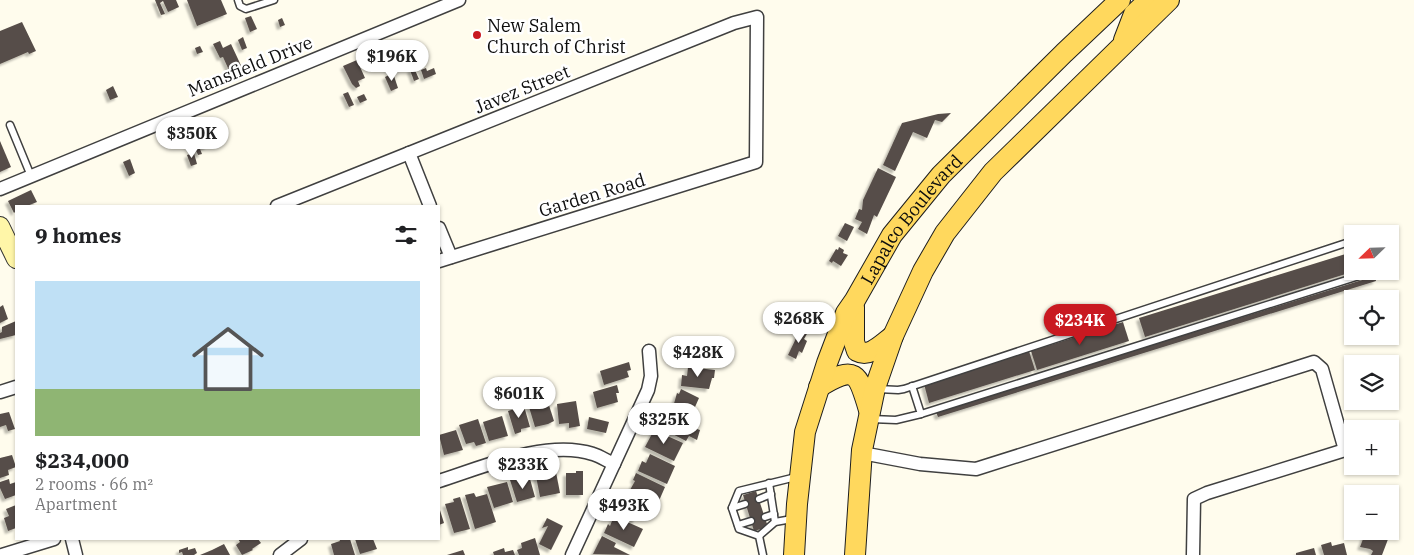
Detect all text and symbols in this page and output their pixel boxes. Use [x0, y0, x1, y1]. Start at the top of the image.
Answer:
place label: New Salem Church of Christ [487, 14, 626, 58]
marker: New Salem Church of Christ [471, 29, 483, 41]
street label: Mansfield Drive [184, 30, 316, 102]
pin: $196K [357, 39, 427, 82]
text: $196K [367, 46, 417, 66]
street label: Javez Street [471, 59, 573, 119]
pin: $350K [157, 116, 227, 159]
text: $350K [167, 123, 217, 143]
street label: Lapalco Boulevard [855, 149, 967, 288]
street label: Garden Road [536, 168, 648, 222]
text: 9 homes [35, 221, 121, 249]
icon: filters [392, 221, 420, 249]
north arrow [1344, 225, 1399, 280]
map controls [1344, 225, 1399, 540]
button: locate [1344, 290, 1399, 345]
pin: $268K [764, 302, 834, 344]
pin: $234K [1045, 304, 1115, 346]
text: $268K [774, 308, 824, 328]
text: $234K [1055, 310, 1105, 330]
icon: home [183, 314, 273, 404]
pin: $428K [663, 336, 733, 378]
text: $428K [673, 342, 723, 362]
button: layers [1344, 355, 1399, 410]
pin: $601K [484, 376, 554, 419]
text: $601K [494, 383, 544, 403]
pin: $325K [629, 402, 699, 445]
text: $325K [639, 409, 689, 429]
button: + [1344, 420, 1399, 475]
text: $234,000 [35, 446, 129, 474]
pin: $233K [488, 448, 558, 490]
text: $233K [498, 454, 548, 474]
text: 2 rooms · 66 m² [35, 474, 153, 494]
button: − [1344, 485, 1399, 540]
pin: $493K [589, 488, 659, 531]
text: Apartment [35, 494, 117, 514]
text: $493K [599, 495, 649, 515]

